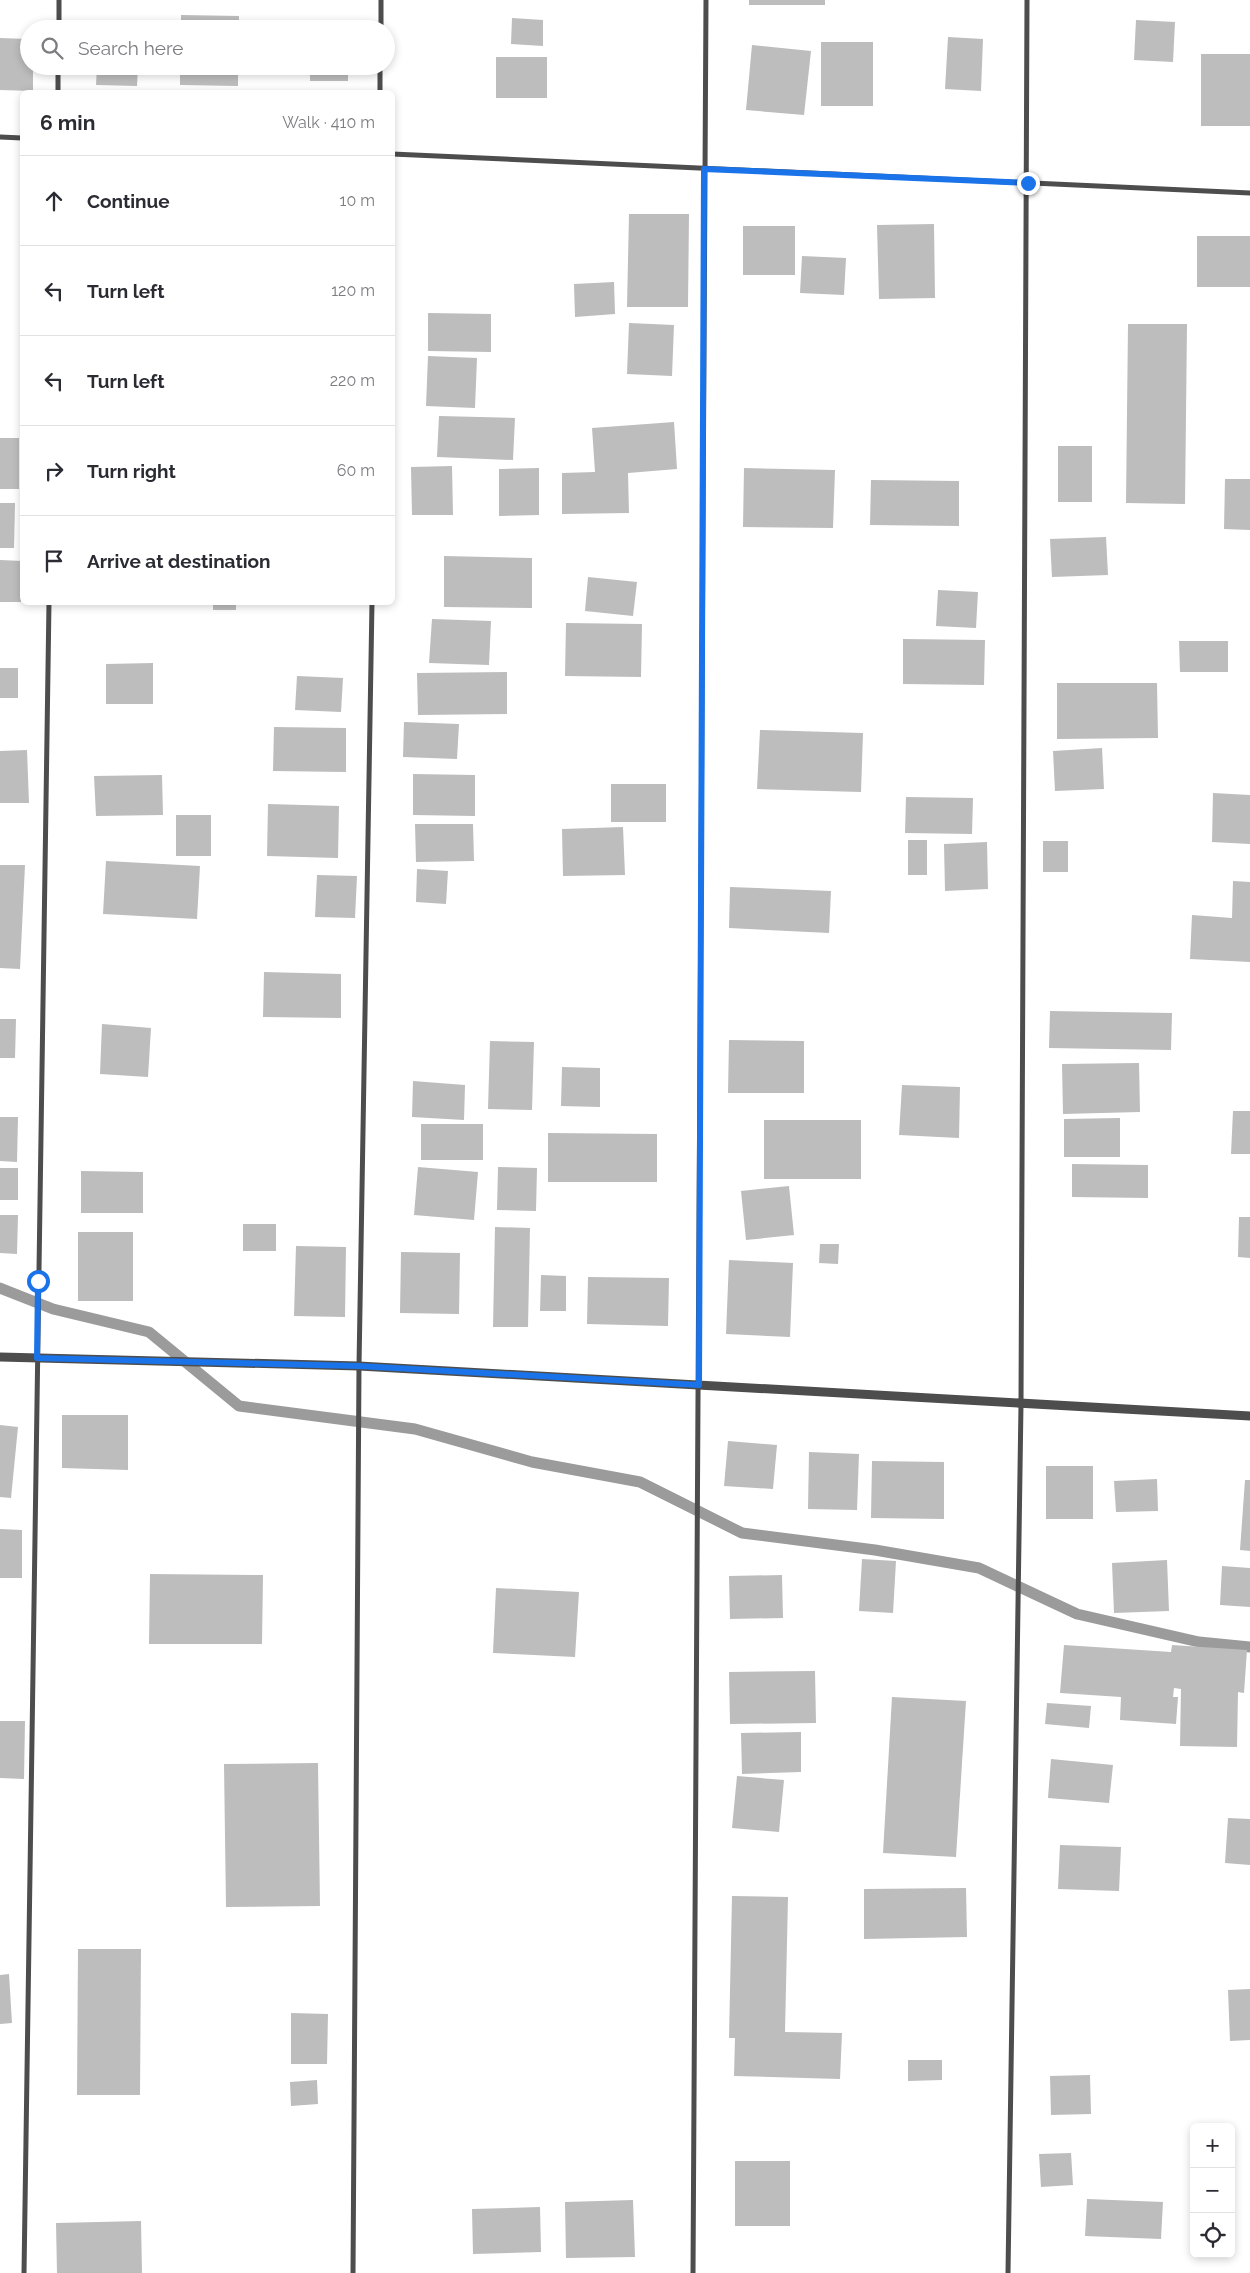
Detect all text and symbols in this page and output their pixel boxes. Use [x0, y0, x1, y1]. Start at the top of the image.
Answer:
search box [20, 20, 395, 75]
icon: search [38, 34, 66, 62]
text: Search here [78, 37, 184, 59]
text: 6 min [40, 110, 95, 135]
text: Walk · 410 m [282, 113, 375, 132]
route end [1017, 172, 1040, 195]
icon: ahead [40, 187, 68, 215]
text: Continue [87, 190, 170, 212]
text: 10 m [340, 191, 375, 210]
icon: left [40, 277, 68, 305]
text: Turn left [87, 280, 164, 302]
text: 120 m [331, 281, 375, 300]
icon: left [40, 367, 68, 395]
text: Turn left [87, 370, 164, 392]
text: 220 m [330, 371, 375, 390]
icon: right [40, 457, 68, 485]
text: Turn right [87, 460, 176, 482]
text: 60 m [337, 461, 375, 480]
icon: arrive [40, 547, 68, 575]
text: Arrive at destination [87, 550, 271, 572]
route start [27, 1270, 50, 1293]
map controls [1190, 2123, 1235, 2258]
button: + [1190, 2123, 1235, 2168]
button: − [1190, 2168, 1235, 2213]
button: locate [1190, 2213, 1235, 2258]

